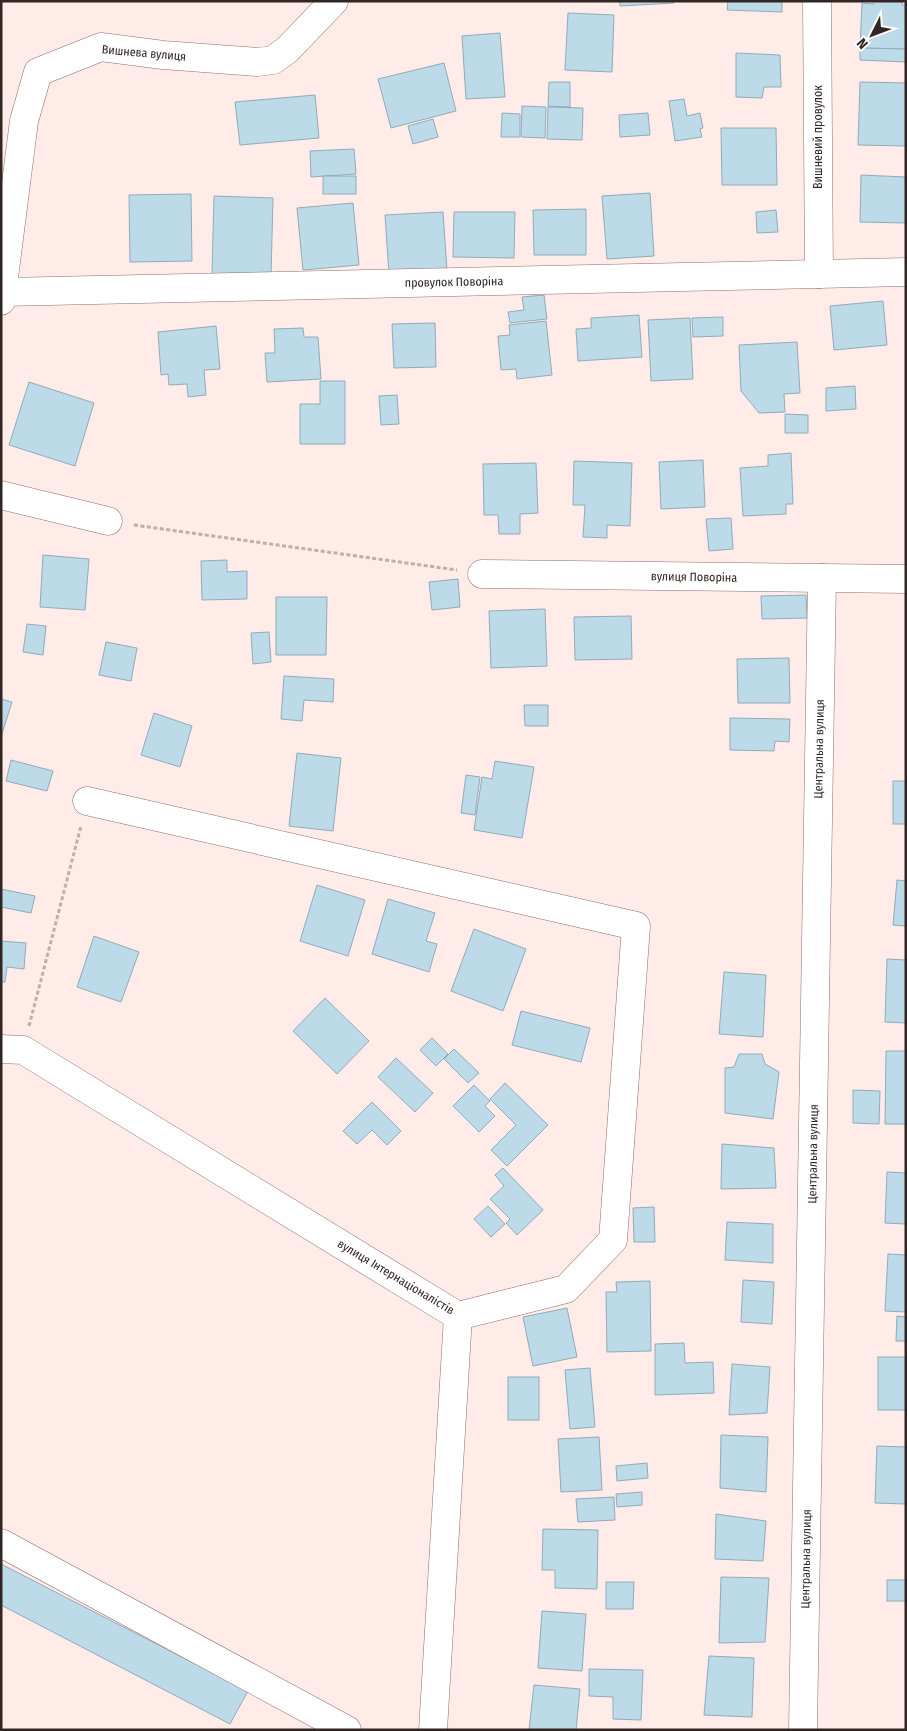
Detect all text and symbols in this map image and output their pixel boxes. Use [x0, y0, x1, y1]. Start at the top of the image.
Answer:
north arrow [847, 10, 897, 60]
text: N [854, 35, 872, 52]
street label: Вишнева вулиця [101, 42, 187, 64]
street label: Вишневий провулок [811, 85, 825, 189]
street label: провулок Поворіна [405, 274, 504, 290]
street label: вулиця Поворіна [651, 569, 737, 585]
street label: Центральна вулиця [811, 699, 827, 799]
street label: Центральна вулиця [805, 1104, 821, 1204]
street label: вулиця Інтернаціоналістів [335, 1237, 457, 1317]
street label: Центральна вулиця [798, 1509, 814, 1609]

